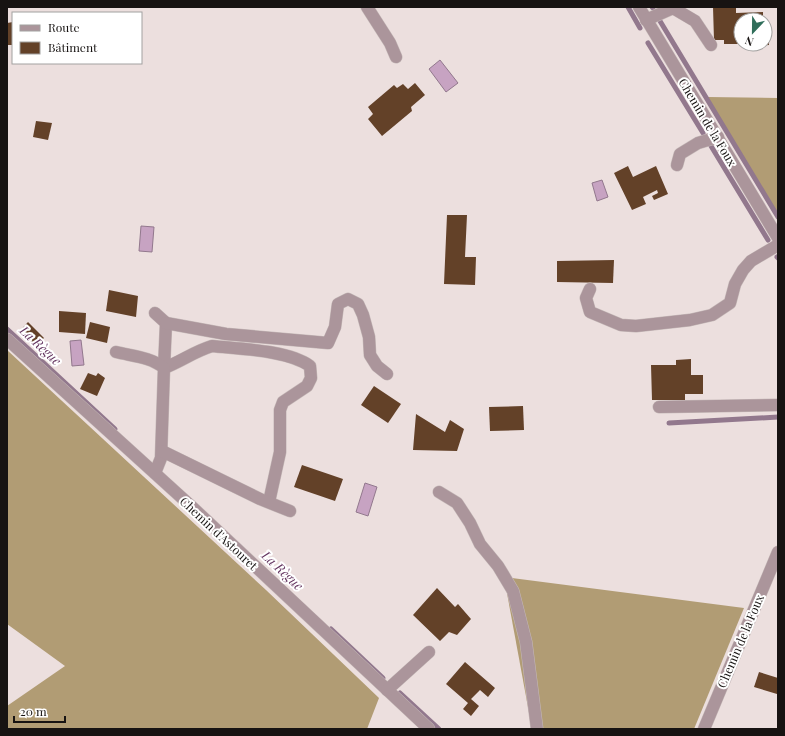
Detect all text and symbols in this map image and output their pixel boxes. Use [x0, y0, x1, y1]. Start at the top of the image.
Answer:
legend [12, 12, 142, 64]
north arrow [733, 12, 773, 52]
text: Route [48, 19, 80, 35]
text: N [743, 33, 756, 50]
text: Bâtiment [48, 39, 98, 55]
street label: Chemin de la Foux [675, 75, 741, 170]
water label: La Règue [16, 321, 66, 369]
street label: Chemin d'Astouret [177, 493, 262, 574]
water label: La Règue [258, 546, 308, 594]
street label: Chemin de la Foux [713, 591, 767, 690]
scale bar [14, 698, 65, 724]
text: 20 m [20, 703, 47, 719]

